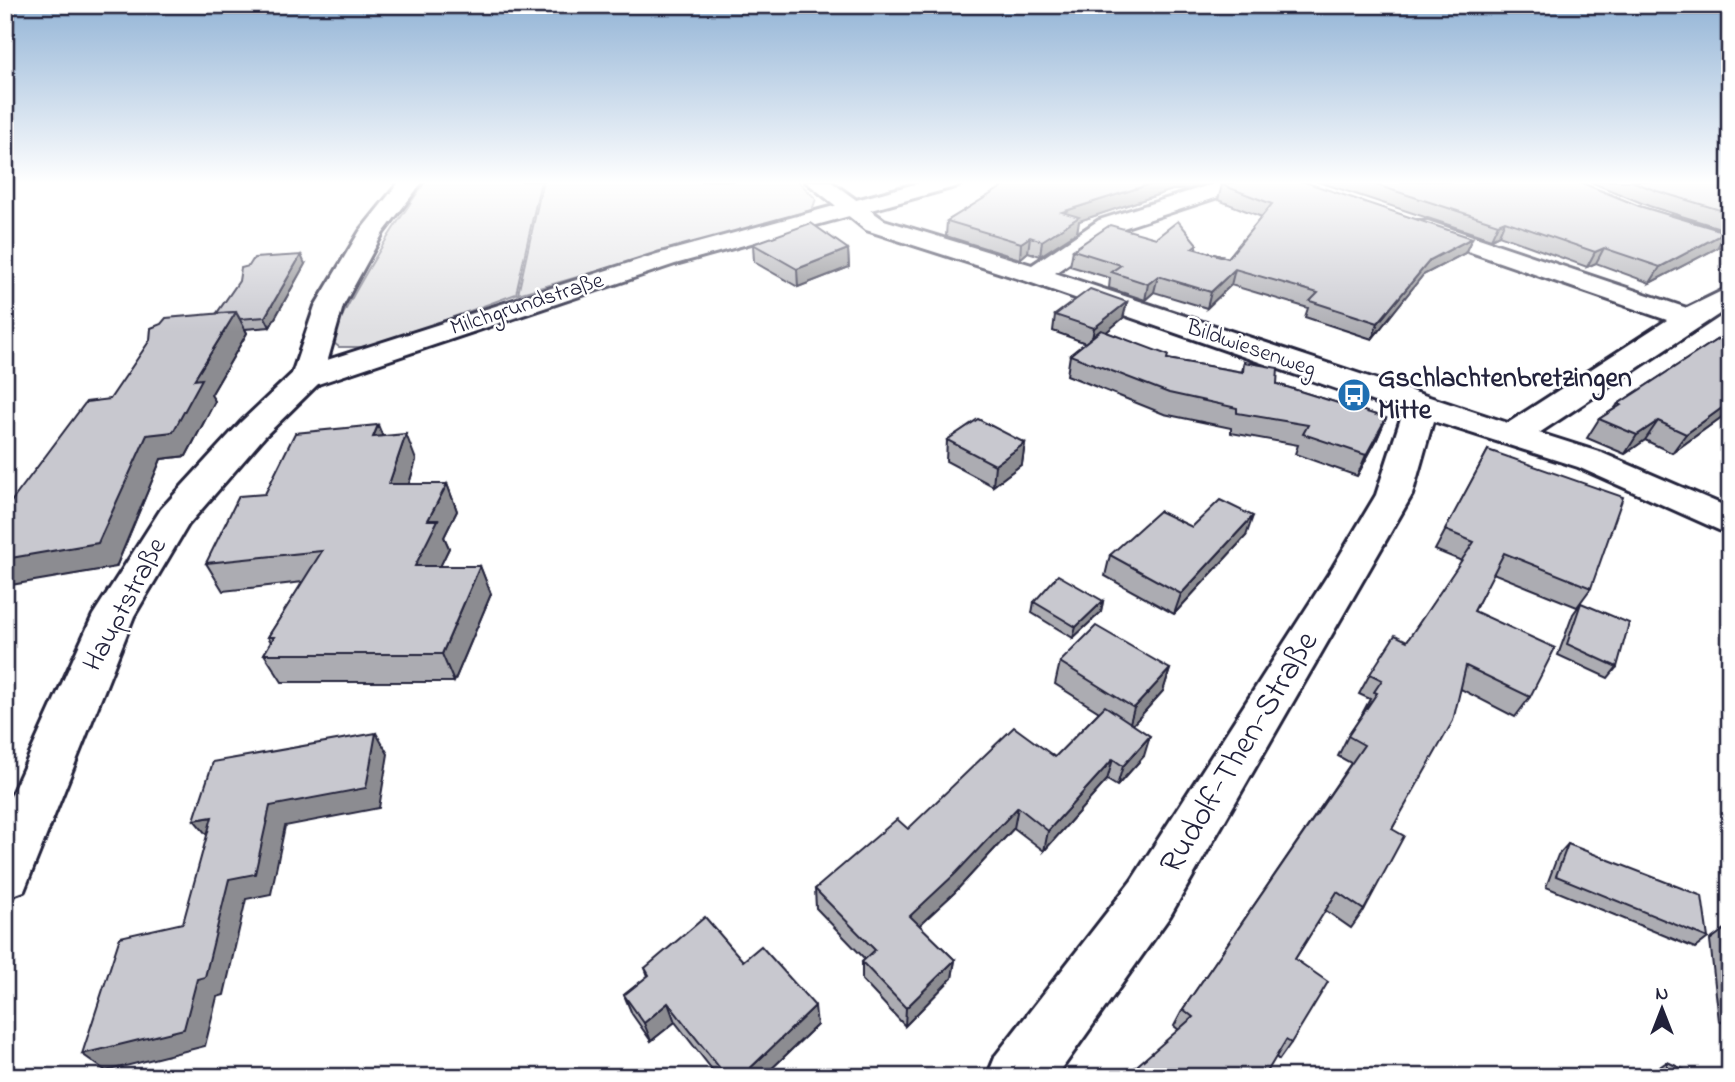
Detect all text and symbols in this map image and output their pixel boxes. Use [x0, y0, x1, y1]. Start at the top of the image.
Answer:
street label: Milchgrundstraße [446, 264, 609, 346]
street label: Bildwiesenweg [1181, 311, 1320, 388]
place label: Gschlachtenbretzingen Mitte [1378, 359, 1632, 432]
bus stop icon: Gschlachtenbretzingen Mitte [1335, 376, 1373, 414]
street label: Hauptstraße [73, 530, 179, 679]
street label: Rudolf-Then-Straße [1149, 622, 1332, 883]
north arrow [1626, 974, 1696, 1044]
text: N [1656, 981, 1669, 1008]

